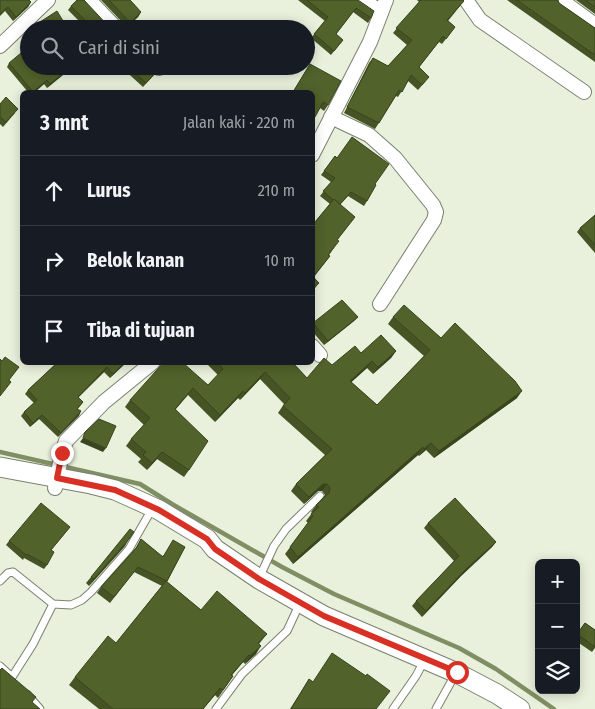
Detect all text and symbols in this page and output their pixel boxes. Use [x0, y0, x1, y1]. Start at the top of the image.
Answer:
search box [20, 20, 315, 75]
icon: search [38, 34, 66, 62]
text: Cari di sini [78, 36, 160, 59]
text: 3 mnt [40, 110, 89, 136]
text: Jalan kaki · 220 m [183, 113, 295, 132]
icon: ahead [40, 177, 68, 205]
text: Lurus [87, 179, 131, 202]
text: 210 m [258, 181, 295, 200]
icon: right [40, 247, 68, 275]
text: Belok kanan [87, 249, 184, 272]
text: 10 m [264, 251, 295, 270]
icon: arrive [40, 317, 68, 345]
text: Tiba di tujuan [87, 319, 195, 342]
route end [51, 442, 74, 465]
map controls [535, 559, 580, 694]
button: + [535, 559, 580, 604]
button: − [535, 604, 580, 649]
button: layers [535, 649, 580, 694]
route start [446, 661, 469, 684]

